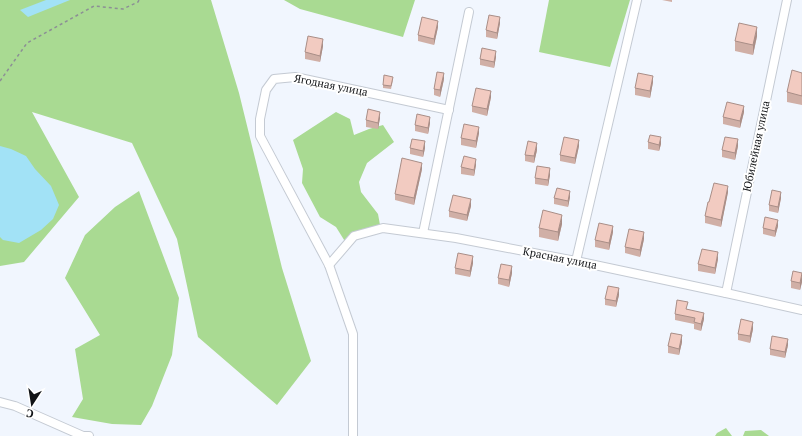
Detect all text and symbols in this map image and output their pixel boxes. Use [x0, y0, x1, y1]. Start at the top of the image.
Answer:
street label: Ягодная улица [293, 71, 370, 99]
street label: Юбилейная улица [740, 99, 773, 193]
street label: Красная улица [522, 244, 599, 272]
north arrow [12, 384, 52, 424]
text: С [25, 406, 35, 421]

